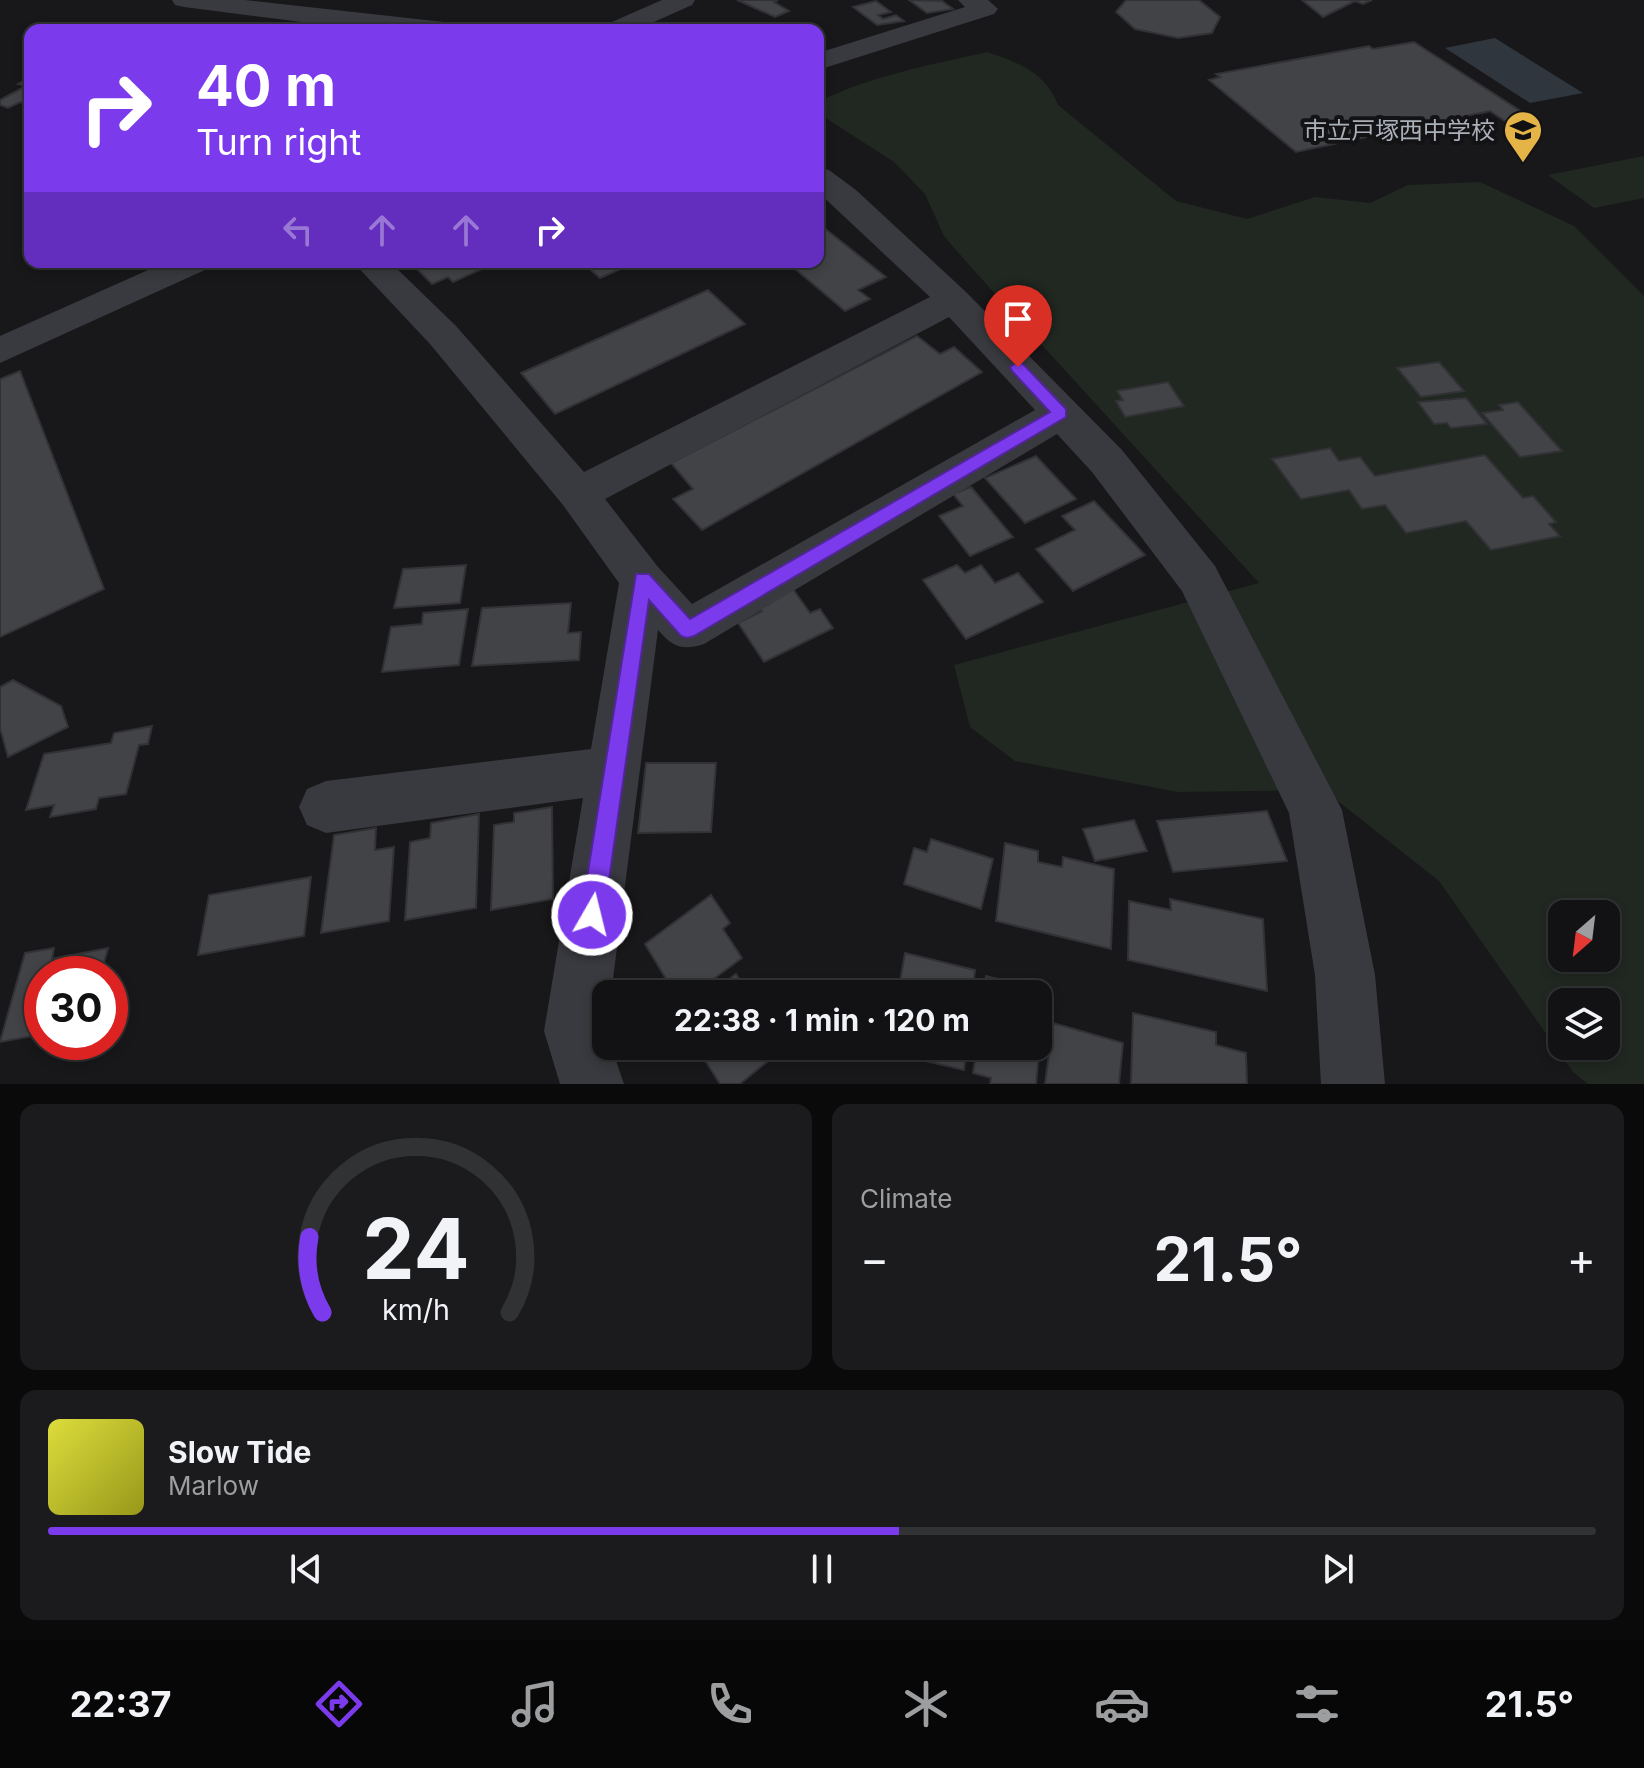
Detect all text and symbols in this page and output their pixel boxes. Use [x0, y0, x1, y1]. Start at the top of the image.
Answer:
text: 40 m [196, 52, 336, 120]
icon: right [64, 56, 168, 160]
school or university icon: 市立戸塚西中学校 [1502, 109, 1544, 164]
place label: 市立戸塚西中学校 [1303, 116, 1495, 145]
text: Turn right [196, 120, 361, 164]
icon: left [276, 208, 320, 252]
icon: ahead [360, 208, 404, 252]
icon: ahead [444, 208, 488, 252]
icon: right [528, 208, 572, 252]
pin [984, 285, 1052, 367]
icon: arrive [996, 297, 1040, 341]
position arrow [550, 873, 634, 957]
north arrow [1548, 900, 1620, 972]
map controls [1548, 900, 1620, 1060]
speed limit sign: 30 [24, 956, 128, 1060]
button: layers [1548, 988, 1620, 1060]
text: 22:38 · 1 min · 120 m [674, 1002, 970, 1038]
text: Climate [860, 1183, 952, 1214]
text: 24 [362, 1198, 470, 1299]
text: 21.5° [1154, 1223, 1302, 1295]
text: − [860, 1232, 889, 1286]
text: + [1567, 1232, 1596, 1286]
text: km/h [382, 1292, 450, 1327]
text: Slow Tide [168, 1434, 311, 1470]
text: Marlow [168, 1470, 259, 1501]
icon: previous [284, 1547, 328, 1591]
icon: pause [800, 1547, 844, 1591]
icon: next [1316, 1547, 1360, 1591]
icon: directions [311, 1676, 367, 1732]
icon: music [507, 1676, 563, 1732]
icon: phone [702, 1676, 758, 1732]
icon: climate [898, 1676, 954, 1732]
icon: car [1094, 1676, 1150, 1732]
icon: filters [1289, 1676, 1345, 1732]
text: 22:37 [70, 1682, 171, 1726]
text: 21.5° [1485, 1682, 1574, 1726]

